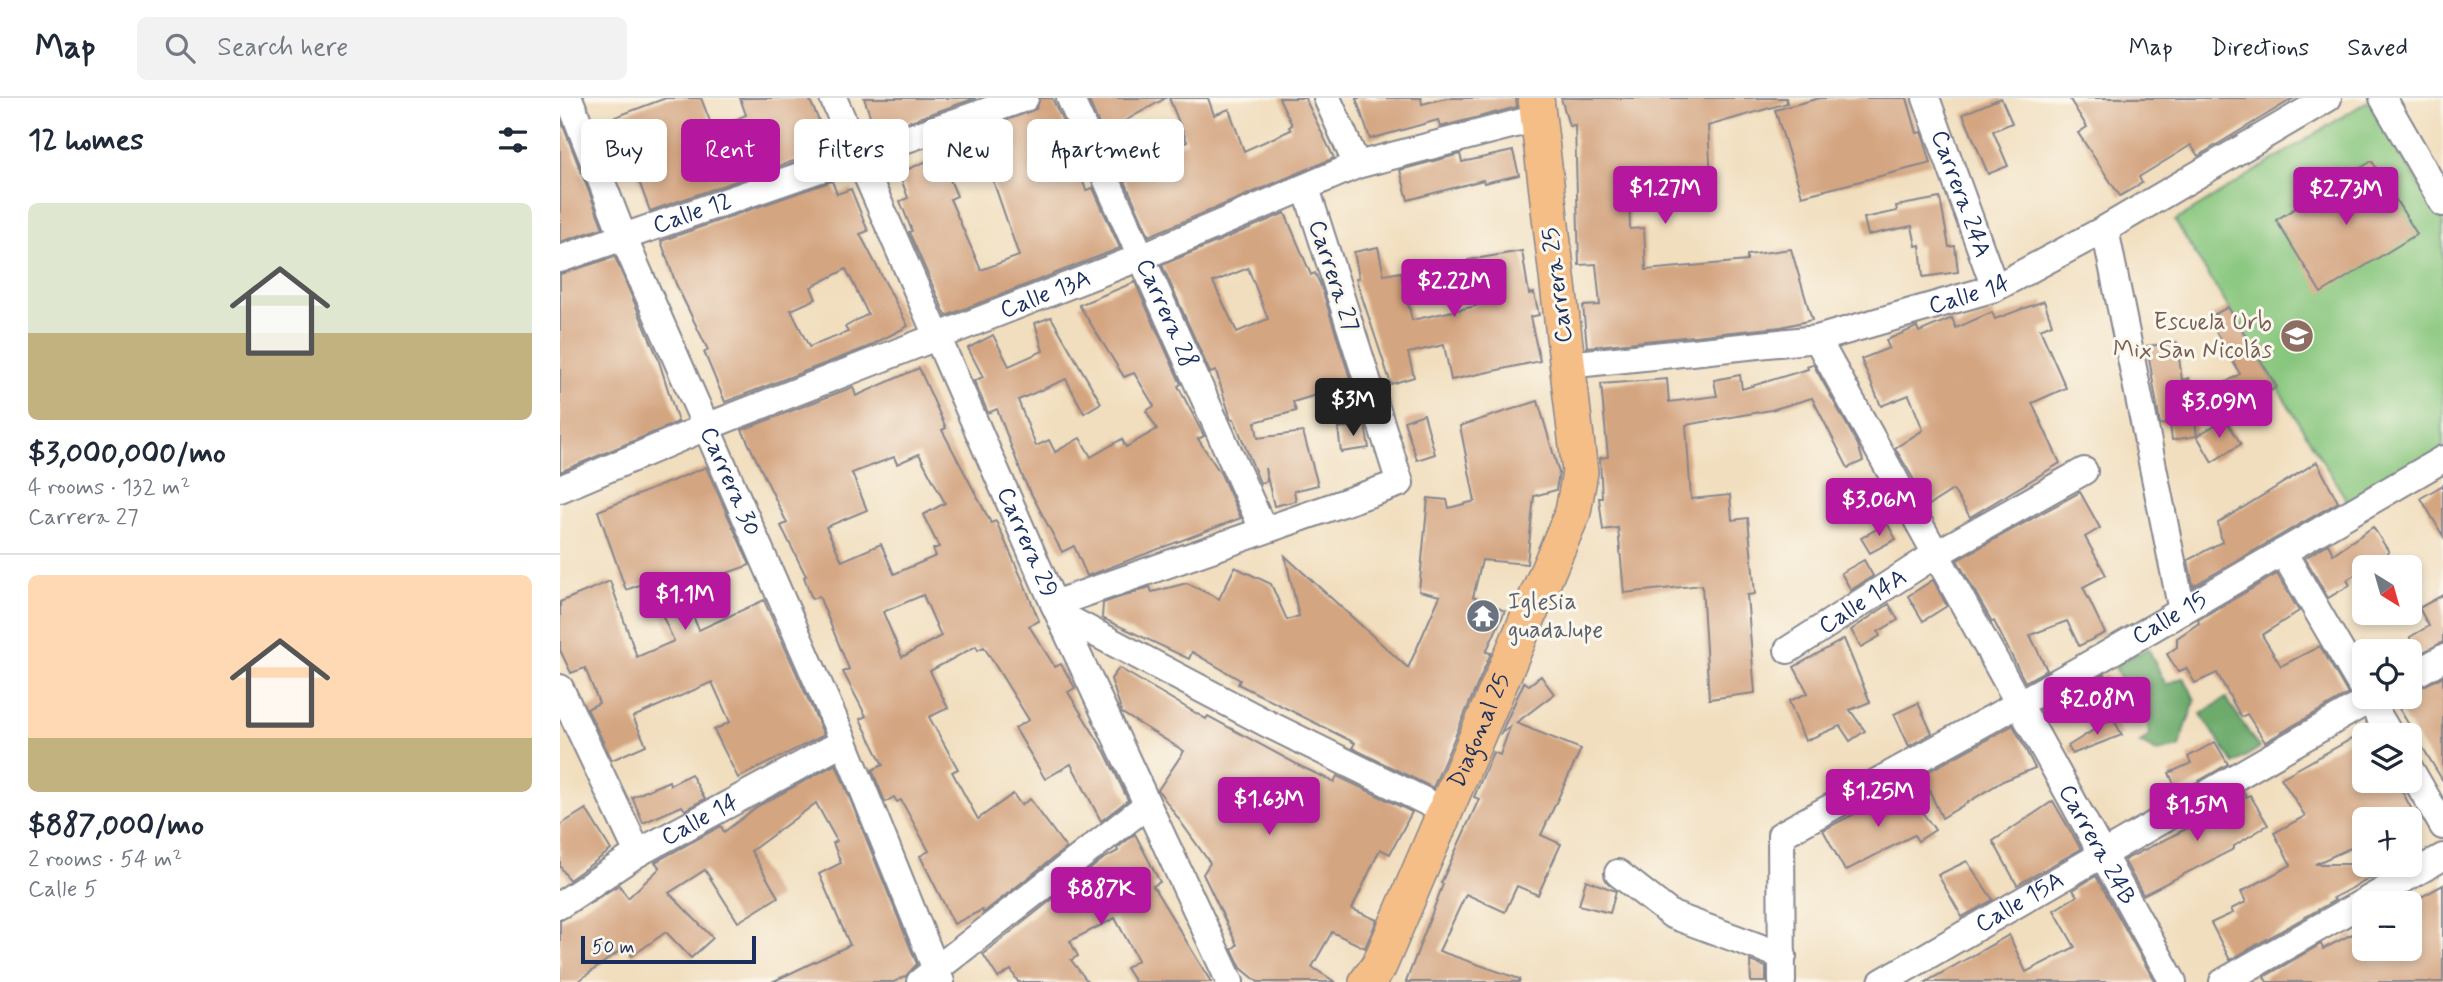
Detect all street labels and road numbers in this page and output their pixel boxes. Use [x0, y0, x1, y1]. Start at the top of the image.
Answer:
street label: Carrera 24A [1923, 126, 1998, 262]
street label: Calle 12 [649, 185, 736, 241]
street label: Carrera 27 [1300, 216, 1366, 336]
street label: Carrera 25 [1536, 225, 1580, 345]
street label: Carrera 28 [1128, 254, 1204, 373]
street label: Calle 13A [996, 263, 1095, 326]
street label: Calle 14 [1925, 267, 2016, 322]
street label: Carrera 30 [693, 422, 768, 541]
street label: Carrera 29 [989, 482, 1065, 603]
street label: Calle 14A [1813, 562, 1913, 642]
street label: Calle 15 [2126, 584, 2213, 652]
street label: Diagonal 25 [1441, 668, 1518, 793]
street label: Carrera 24B [2051, 779, 2143, 910]
street label: Calle 14 [656, 786, 744, 853]
street label: Calle 15A [1970, 865, 2069, 940]

